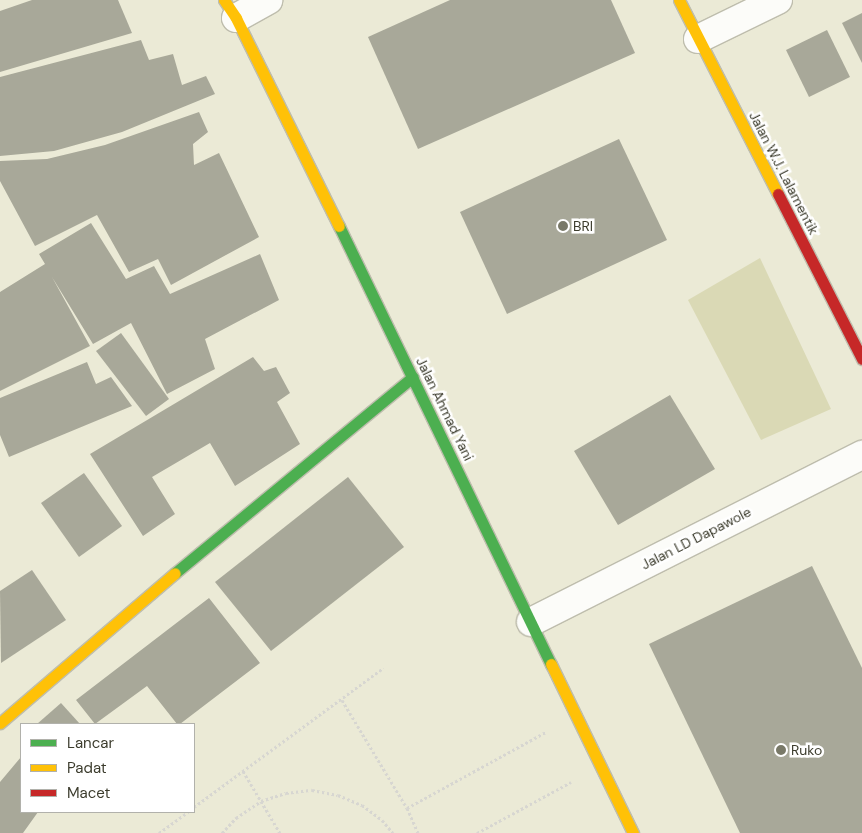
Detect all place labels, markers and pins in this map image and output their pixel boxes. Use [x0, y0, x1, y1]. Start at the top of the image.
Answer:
place label: BRI [573, 218, 593, 234]
marker: BRI [557, 220, 569, 232]
place label: Ruko [791, 742, 822, 758]
marker: Ruko [775, 744, 787, 756]

